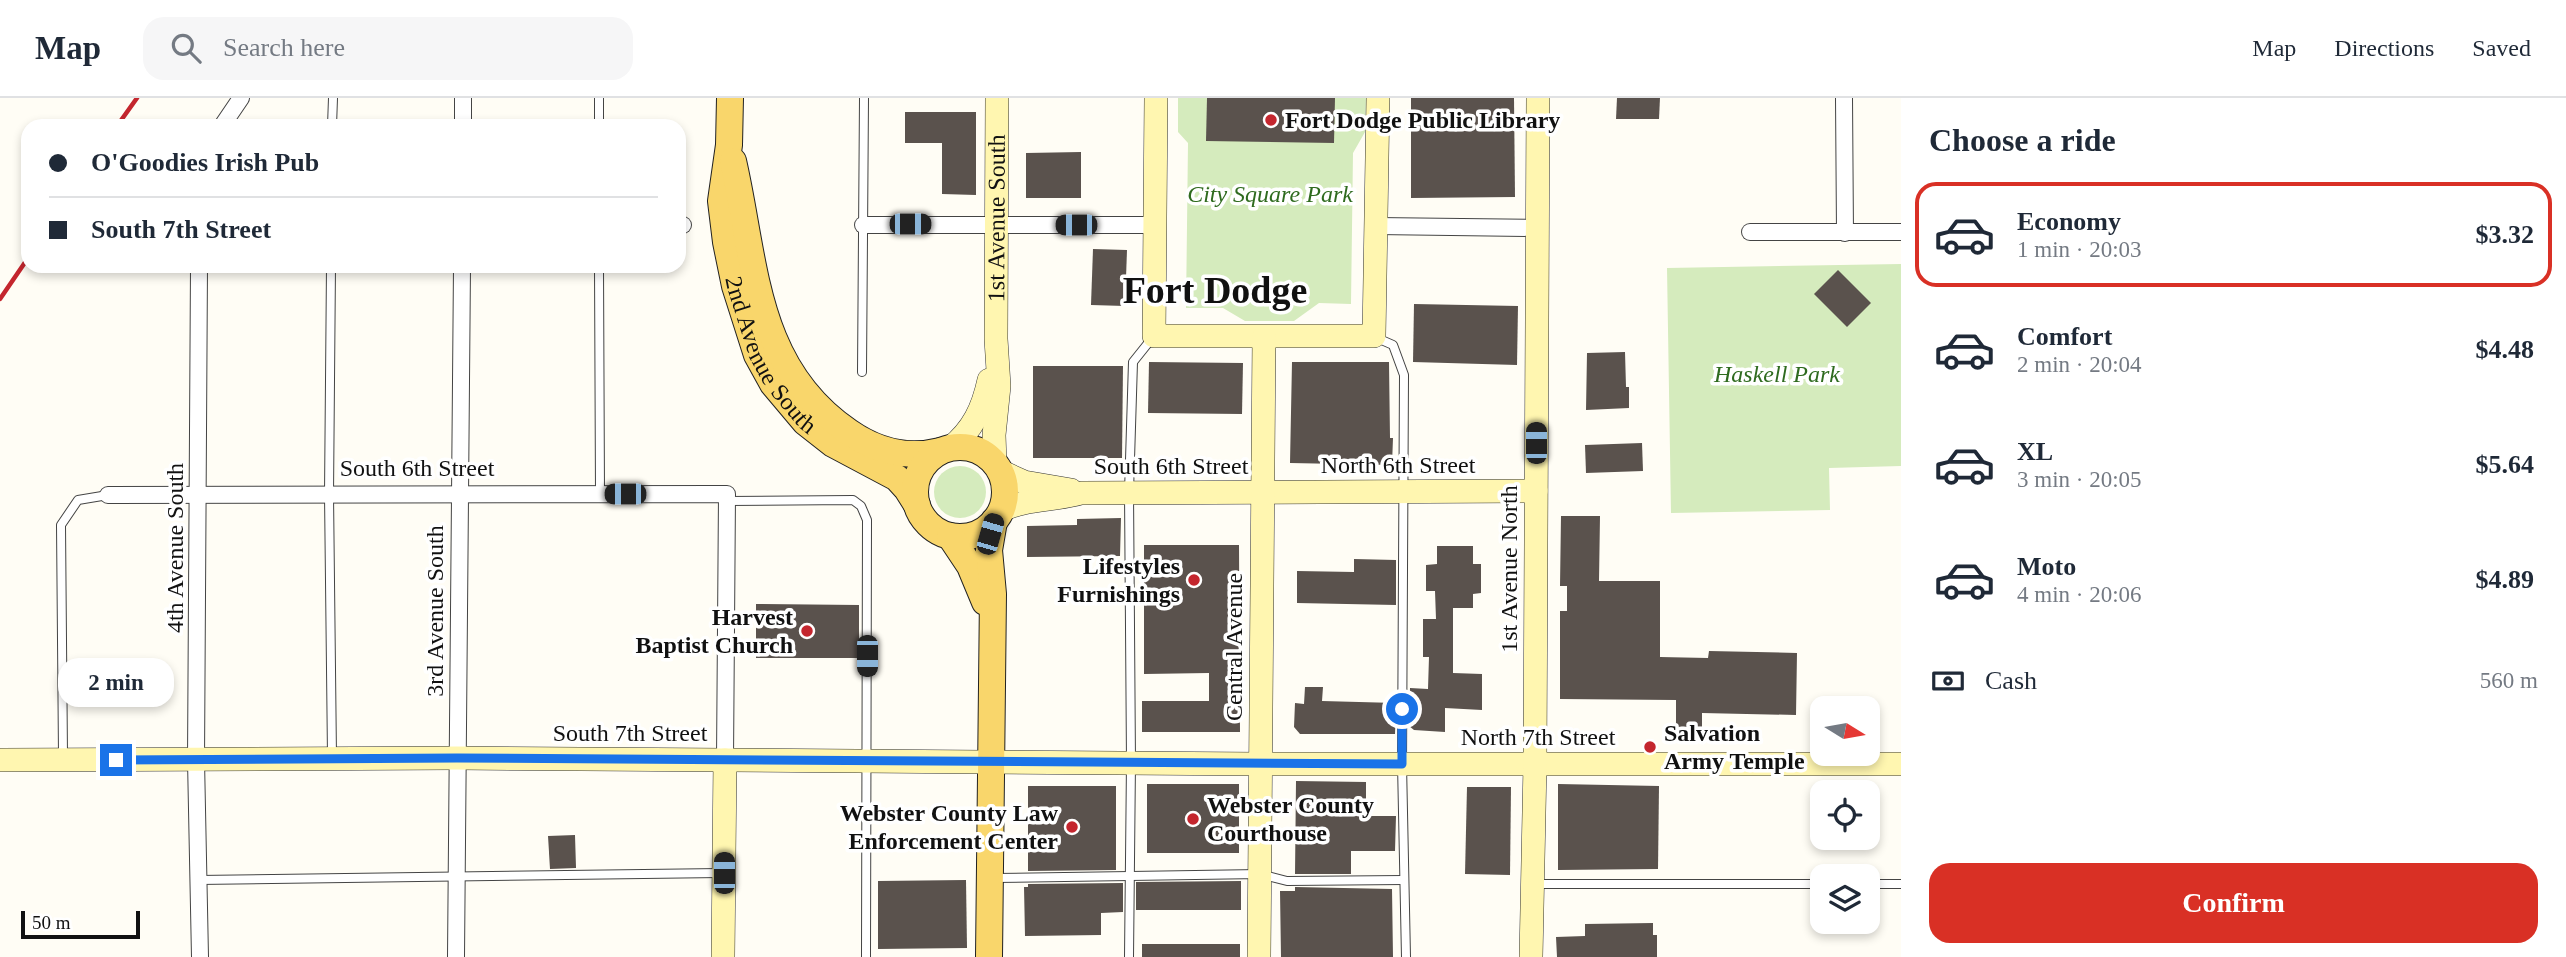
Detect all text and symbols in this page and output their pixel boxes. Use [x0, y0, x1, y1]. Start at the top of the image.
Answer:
search box [143, 17, 633, 80]
icon: search [167, 29, 205, 67]
text: Map [35, 30, 101, 66]
text: Search here [223, 33, 345, 62]
text: Map [2252, 35, 2296, 61]
text: Directions [2334, 35, 2434, 61]
text: Saved [2472, 35, 2531, 61]
place label: Fort Dodge Public Library [1285, 107, 1560, 133]
marker: Fort Dodge Public Library [1263, 112, 1279, 128]
text: Choose a ride [1929, 122, 2116, 158]
street label: 1st Avenue South [983, 135, 1010, 302]
text: O'Goodies Irish Pub [91, 148, 319, 177]
park label: City Square Park [1187, 181, 1353, 207]
icon: car [1933, 203, 1996, 266]
text: Economy [2017, 207, 2121, 236]
car [890, 214, 932, 235]
text: South 7th Street [91, 215, 271, 244]
car [1056, 215, 1098, 236]
text: $3.32 [2476, 220, 2534, 249]
text: 1 min · 20:03 [2017, 237, 2142, 262]
district label: Fort Dodge [1123, 269, 1307, 311]
street label: 2nd Avenue South [720, 274, 822, 439]
icon: car [1933, 318, 1996, 381]
text: Comfort [2017, 322, 2112, 351]
text: $4.48 [2476, 335, 2534, 364]
text: 2 min · 20:04 [2017, 352, 2142, 377]
park label: Haskell Park [1713, 361, 1840, 387]
car [1526, 422, 1547, 464]
icon: car [1933, 433, 1996, 496]
text: XL [2017, 437, 2053, 466]
text: $5.64 [2476, 450, 2534, 479]
street label: North 6th Street [1321, 452, 1476, 478]
street label: South 6th Street [1094, 453, 1249, 479]
street label: South 6th Street [340, 455, 495, 481]
street label: 4th Avenue South [162, 463, 188, 633]
text: 3 min · 20:05 [2017, 467, 2142, 492]
car [605, 484, 647, 505]
street label: 1st Avenue North [1496, 485, 1522, 653]
car [975, 511, 1006, 557]
street label: 3rd Avenue South [422, 525, 448, 697]
icon: car [1933, 548, 1996, 611]
text: Moto [2017, 552, 2076, 581]
place label: Lifestyles Furnishings [1057, 553, 1180, 607]
text: $4.89 [2476, 565, 2534, 594]
marker: Lifestyles Furnishings [1186, 572, 1202, 588]
street label: Central Avenue [1221, 573, 1247, 721]
text: 4 min · 20:06 [2017, 582, 2142, 607]
place label: Harvest Baptist Church [635, 604, 793, 658]
marker: Harvest Baptist Church [799, 623, 815, 639]
car [857, 635, 878, 677]
callout: 2 min [58, 658, 174, 708]
icon: cash [1929, 662, 1967, 700]
text: Cash [1985, 666, 2037, 695]
text: 560 m [2480, 668, 2538, 693]
text: 2 min [88, 670, 144, 695]
route start [1386, 693, 1418, 725]
north arrow [1810, 696, 1880, 766]
map controls [1810, 696, 1880, 934]
street label: South 7th Street [553, 720, 708, 746]
place label: Salvation Army Temple [1664, 720, 1805, 774]
street label: North 7th Street [1461, 724, 1616, 750]
marker: Salvation Army Temple [1642, 739, 1658, 755]
route end [100, 744, 132, 776]
button: locate [1810, 780, 1880, 850]
place label: Webster County Courthouse [1207, 792, 1374, 846]
place label: Webster County Law Enforcement Center [840, 800, 1059, 854]
marker: Webster County Courthouse [1185, 811, 1201, 827]
marker: Webster County Law Enforcement Center [1064, 819, 1080, 835]
car [714, 852, 735, 894]
button: Confirm [1929, 863, 2538, 943]
button: layers [1810, 864, 1880, 934]
scale bar [21, 908, 140, 940]
text: 50 m [32, 912, 71, 933]

